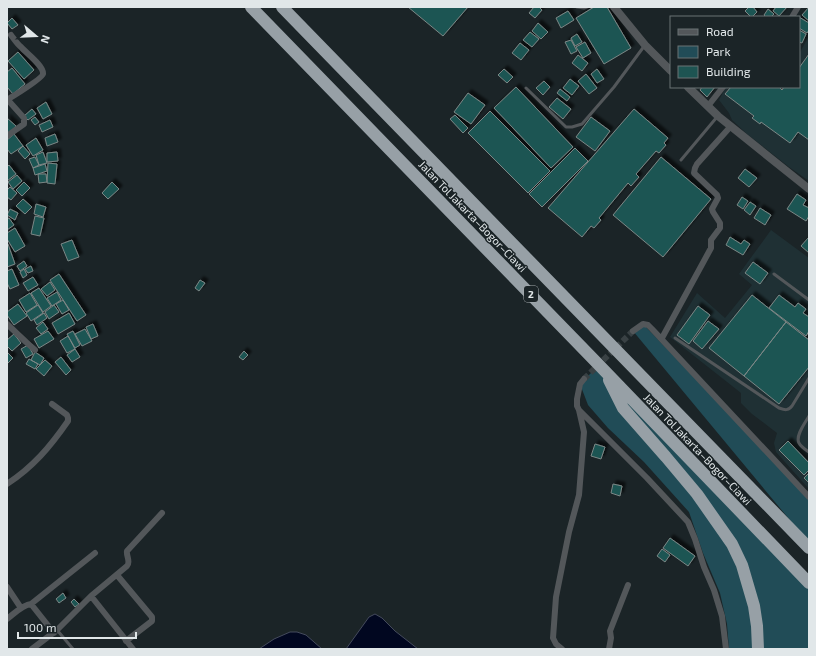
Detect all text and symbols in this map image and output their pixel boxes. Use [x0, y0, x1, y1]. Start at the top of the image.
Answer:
north arrow [16, 16, 56, 56]
legend [670, 16, 800, 88]
text: Road [706, 24, 734, 38]
text: N [38, 34, 53, 45]
text: Park [706, 44, 731, 58]
text: Building [706, 64, 751, 78]
street label: Jalan Tol Jakarta–Bogor–Ciawi [416, 158, 530, 274]
road number: 2 [524, 286, 538, 302]
street label: Jalan Tol Jakarta–Bogor–Ciawi [641, 391, 755, 507]
scale bar [18, 614, 136, 640]
text: 100 m [24, 620, 56, 634]

